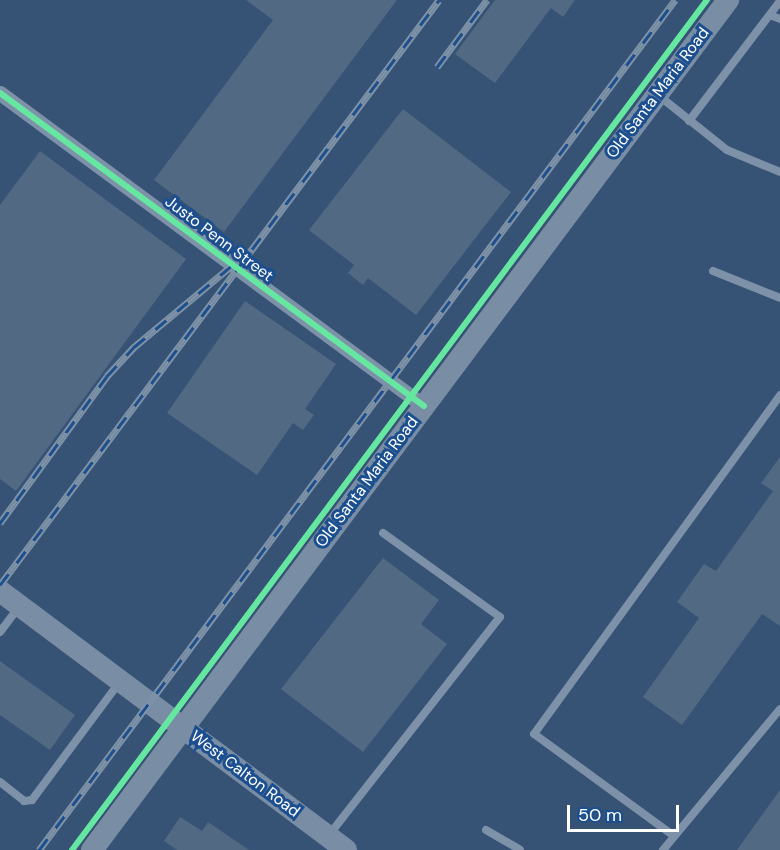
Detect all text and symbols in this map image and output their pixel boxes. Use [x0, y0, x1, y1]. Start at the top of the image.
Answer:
street label: Old Santa Maria Road [603, 24, 713, 162]
street label: Justo Penn Street [161, 192, 277, 286]
street label: Old Santa Maria Road [312, 413, 422, 551]
street label: West Calton Road [187, 727, 303, 821]
scale bar [570, 793, 682, 831]
text: 50 m [578, 803, 622, 827]

